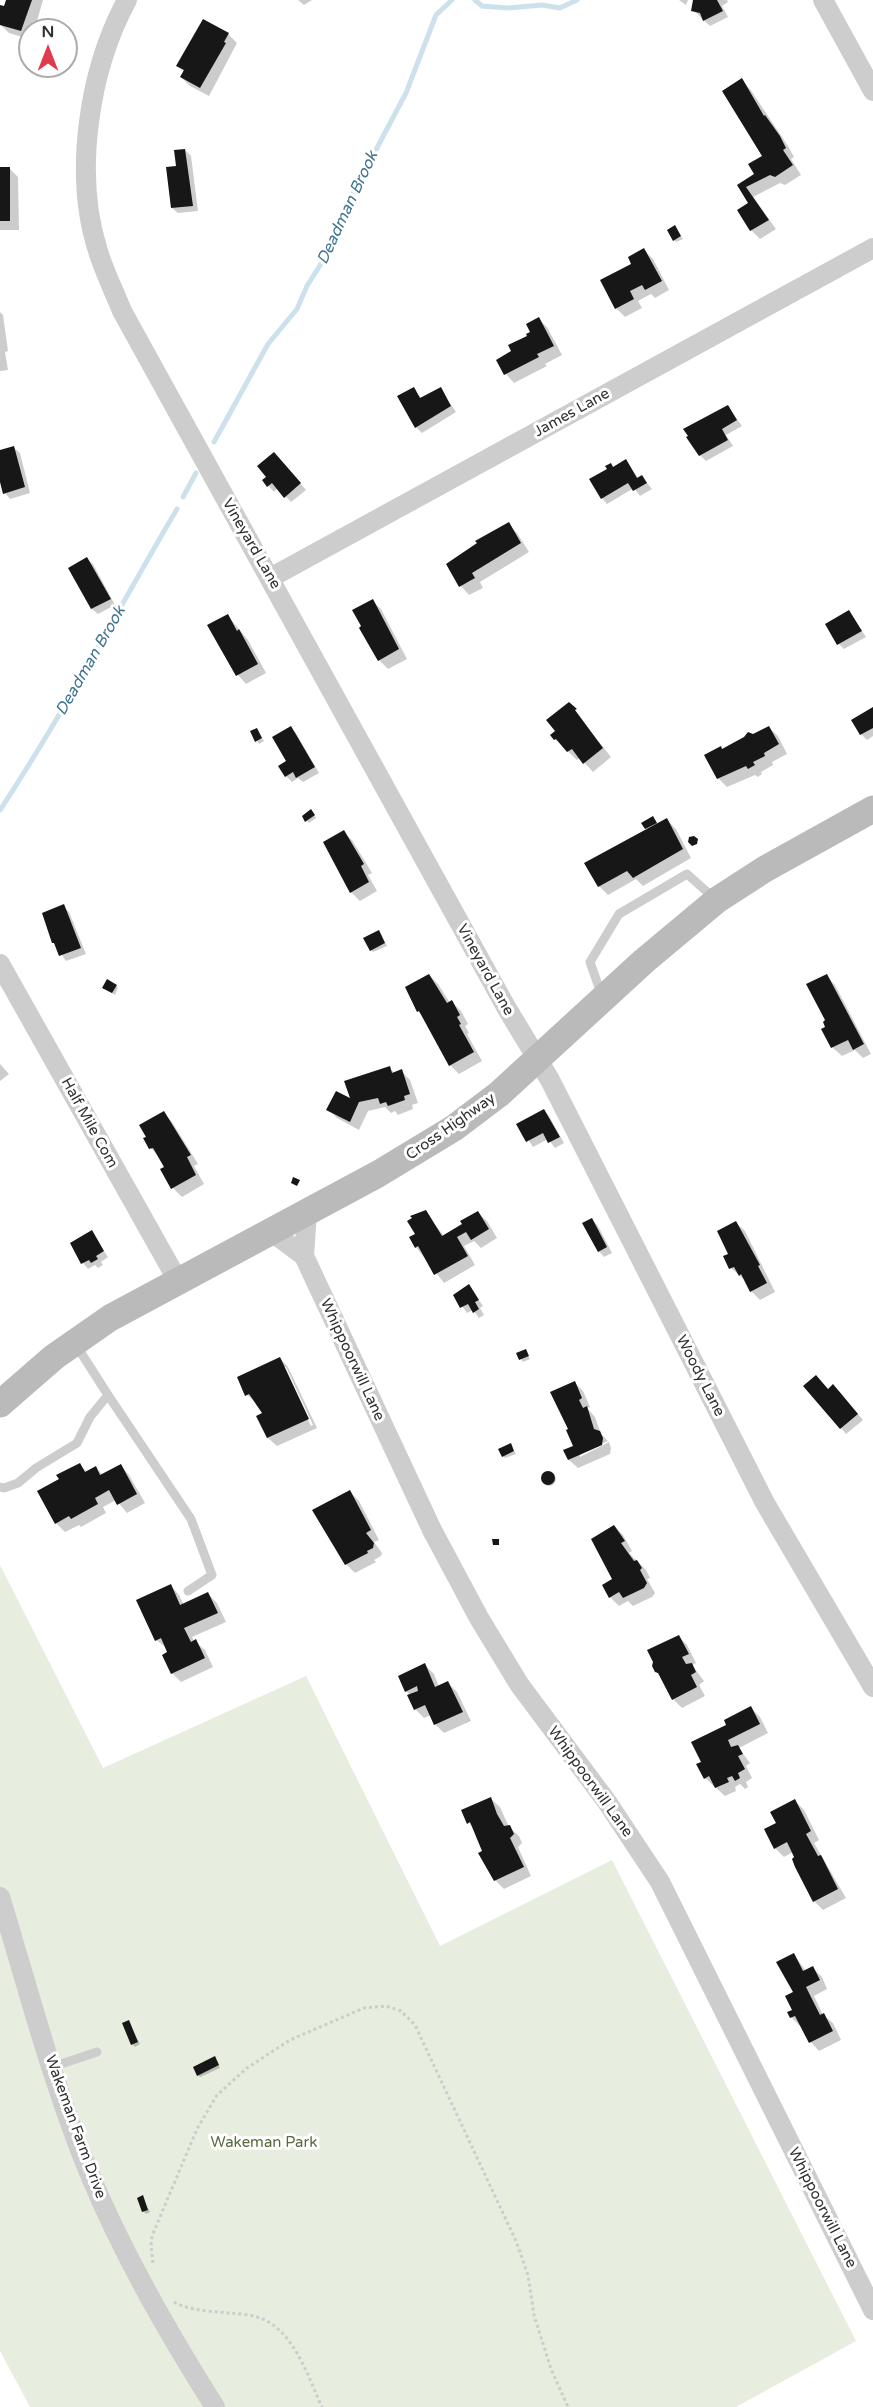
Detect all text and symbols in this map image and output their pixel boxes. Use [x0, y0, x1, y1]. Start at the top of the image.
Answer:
north arrow [18, 18, 78, 78]
text: N [42, 22, 54, 42]
water label: Deadman Brook [313, 148, 383, 268]
street label: James Lane [531, 385, 613, 441]
street label: Vineyard Lane [218, 496, 284, 592]
water label: Deadman Brook [52, 603, 130, 719]
street label: Vineyard Lane [453, 921, 517, 1019]
street label: Half Mile Com [57, 1075, 121, 1171]
street label: Cross Highway [403, 1090, 499, 1164]
street label: Whippoorwill Lane [316, 1296, 388, 1424]
street label: Woody Lane [672, 1332, 728, 1420]
street label: Whippoorwill Lane [544, 1723, 636, 1841]
street label: Wakeman Farm Drive [41, 2053, 109, 2201]
park label: Wakeman Park [211, 2134, 317, 2152]
street label: Whippoorwill Lane [784, 2145, 860, 2271]

